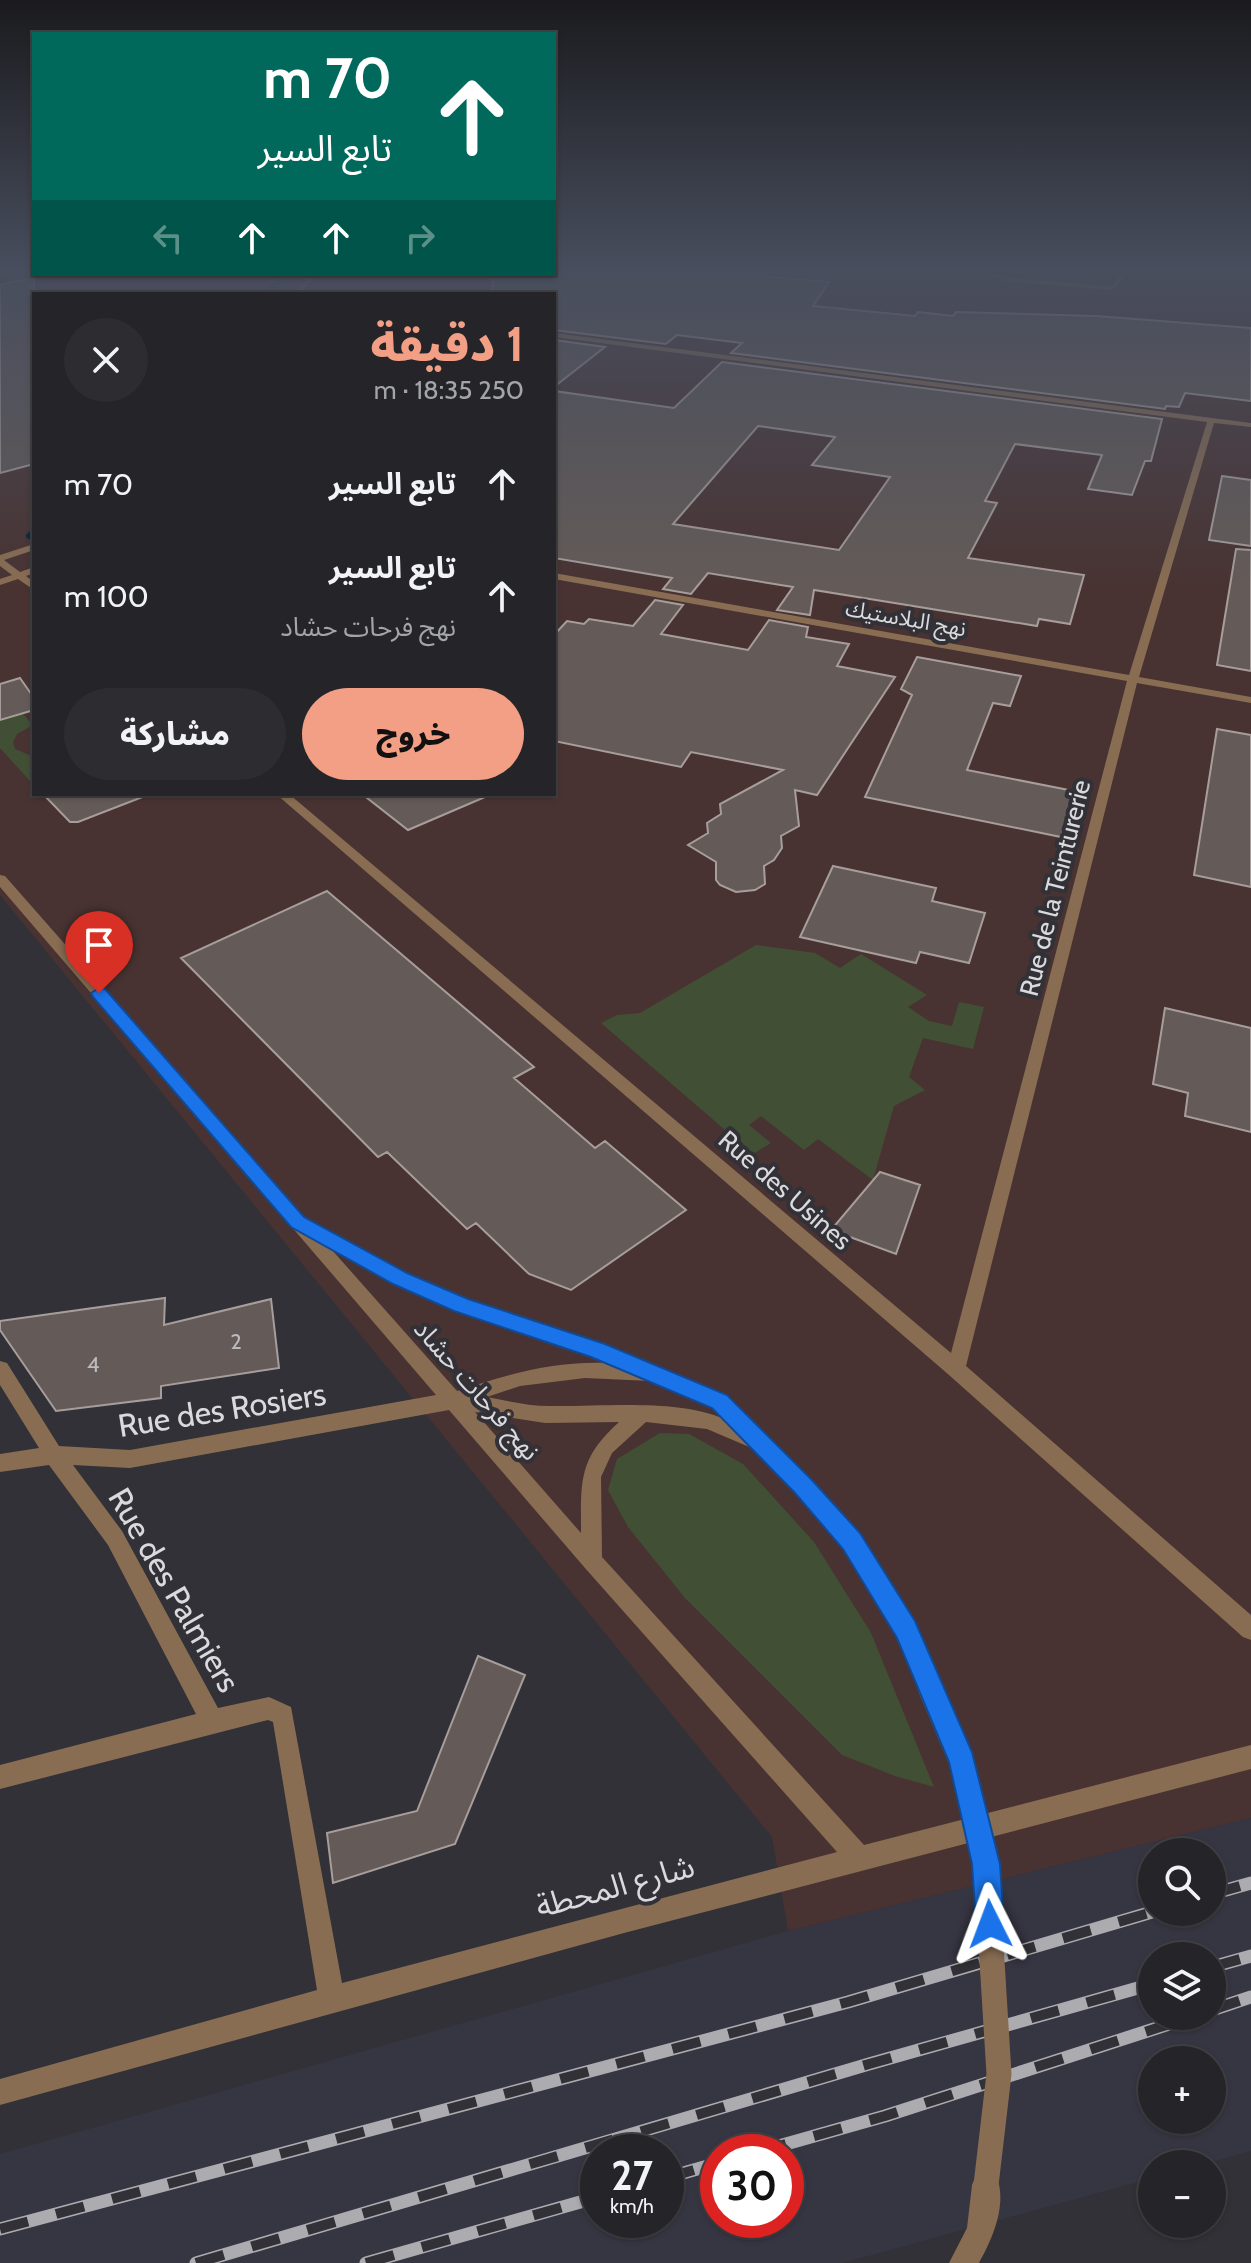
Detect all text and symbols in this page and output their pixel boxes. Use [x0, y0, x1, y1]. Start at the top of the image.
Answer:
text: 70 m [263, 44, 392, 112]
icon: ahead [420, 64, 524, 168]
text: تابع السير [258, 126, 392, 170]
icon: left [146, 216, 190, 260]
icon: ahead [230, 216, 274, 260]
icon: ahead [314, 216, 358, 260]
icon: right [398, 216, 442, 260]
text: 1 دقيقة [370, 315, 524, 373]
button: close [64, 318, 148, 402]
text: 250 m · 18:35 [374, 374, 524, 406]
icon: ahead [480, 462, 524, 506]
text: تابع السير [329, 465, 456, 502]
text: 70 m [64, 466, 133, 503]
text: تابع السير [329, 549, 456, 586]
icon: ahead [480, 574, 524, 618]
text: 100 m [64, 578, 149, 615]
street label: نهج البلاستيك [843, 595, 968, 645]
text: نهج فرحات حشاد [280, 611, 456, 643]
button: مشاركة [64, 688, 286, 780]
button: خروج [302, 688, 524, 780]
street label: Rue de la Teinturerie [1013, 777, 1097, 999]
pin [65, 911, 133, 993]
icon: arrive [77, 923, 121, 967]
street label: Rue des Usines [712, 1124, 858, 1257]
street label: نهج فرحات حشاد [404, 1313, 547, 1469]
house number: 2 [230, 1328, 242, 1355]
house number: 4 [87, 1351, 100, 1378]
street label: Rue des Rosiers [115, 1374, 329, 1445]
street label: Rue des Palmiers [100, 1481, 249, 1699]
map controls [1138, 1838, 1226, 2238]
button: search [1138, 1838, 1226, 1926]
street label: شارع المحطة [531, 1846, 700, 1930]
position arrow [948, 1882, 1032, 1966]
button: layers [1138, 1942, 1226, 2030]
button: + [1138, 2046, 1226, 2134]
speed limit sign: 30 [700, 2134, 804, 2238]
button: − [1138, 2150, 1226, 2238]
text: 27 [611, 2151, 653, 2200]
text: km/h [610, 2194, 654, 2218]

